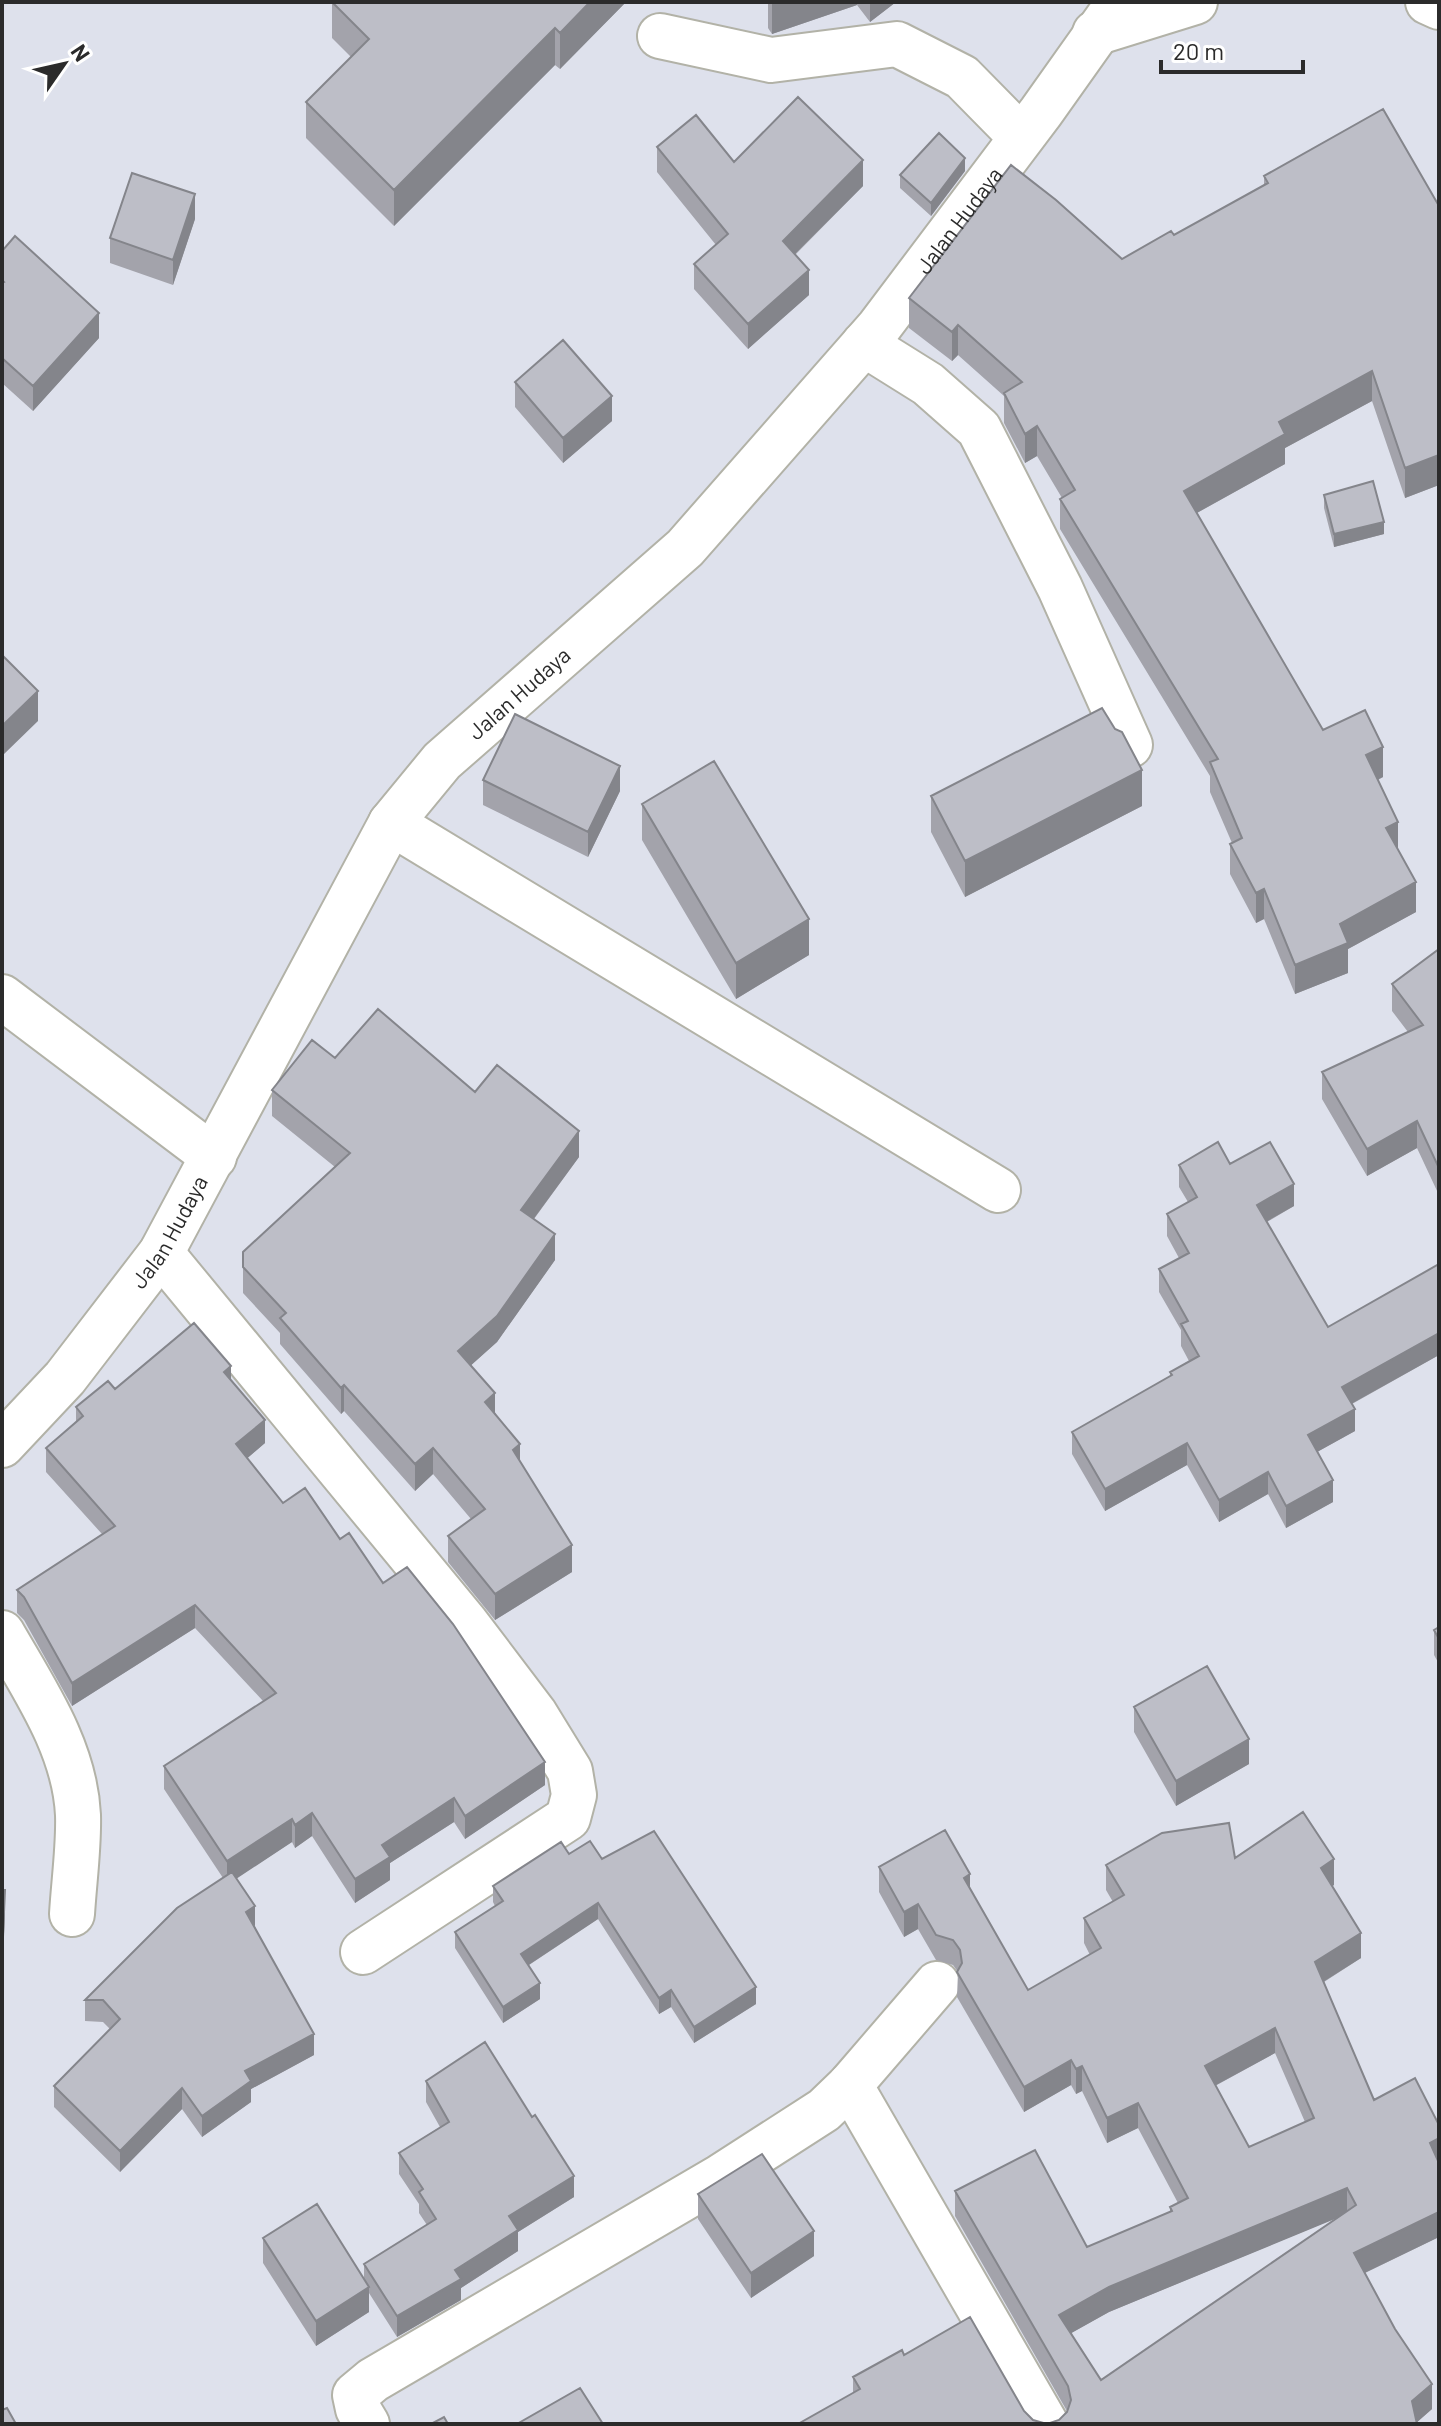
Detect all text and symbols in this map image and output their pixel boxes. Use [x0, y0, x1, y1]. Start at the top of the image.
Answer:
north arrow [24, 24, 104, 104]
scale bar [1161, 24, 1303, 74]
text: 20 m [1173, 36, 1224, 65]
text: N [67, 39, 96, 66]
street label: Jalan Hudaya [910, 161, 1007, 278]
street label: Jalan Hudaya [462, 641, 575, 744]
street label: Jalan Hudaya [125, 1171, 212, 1293]

